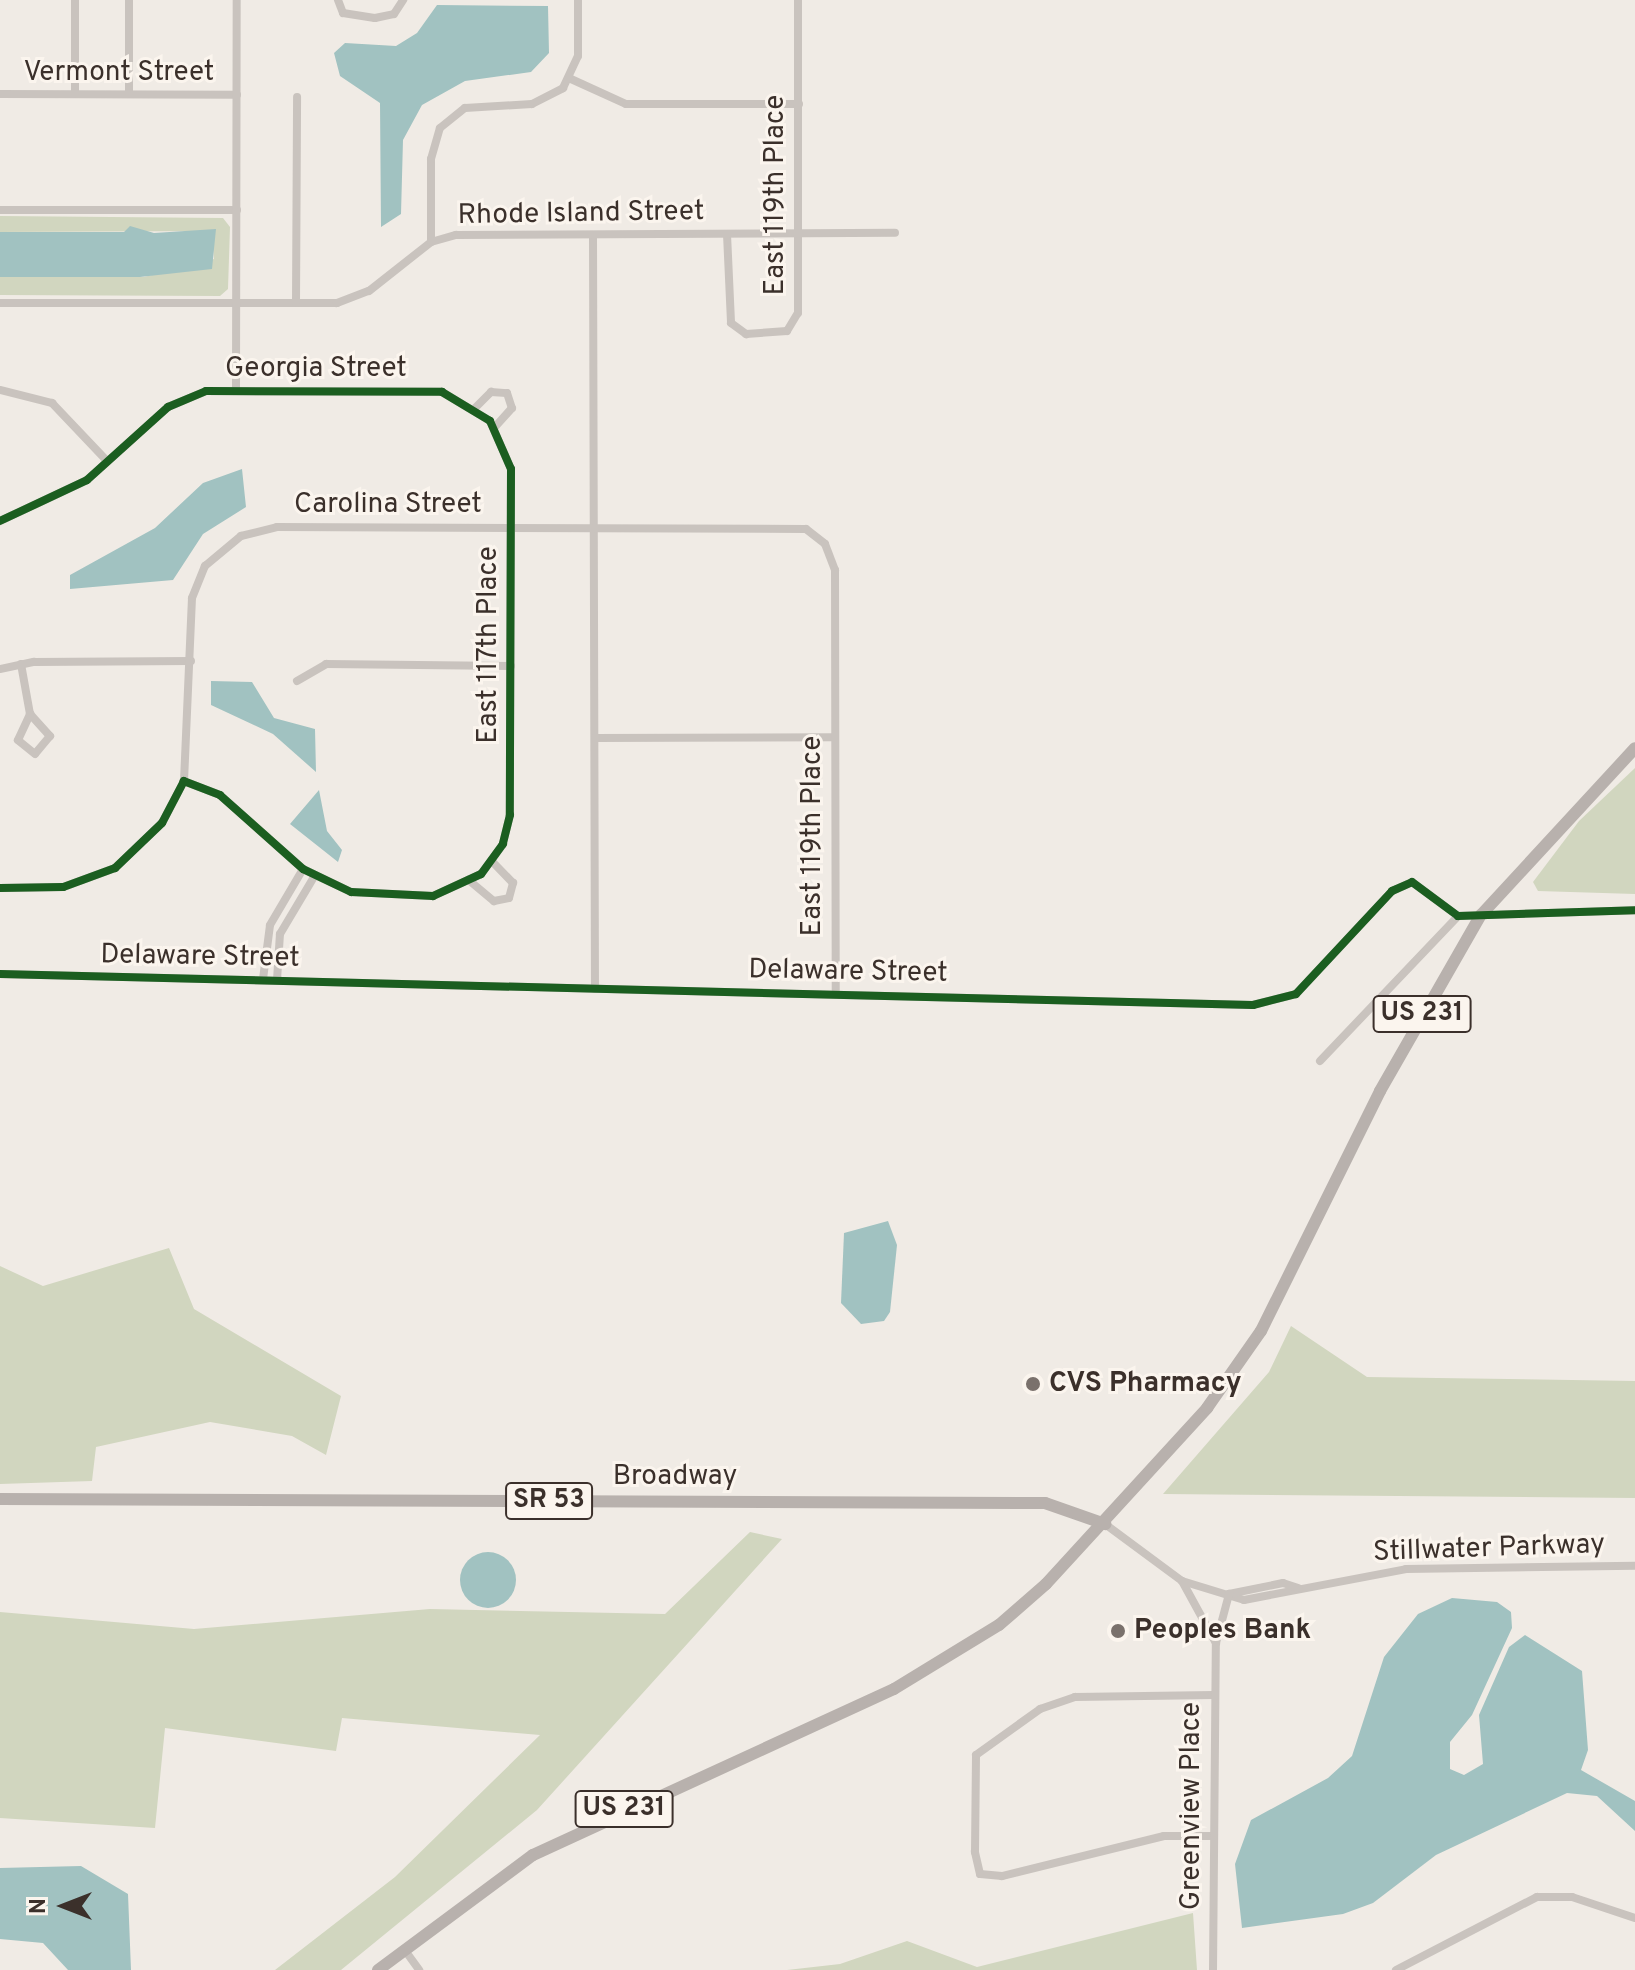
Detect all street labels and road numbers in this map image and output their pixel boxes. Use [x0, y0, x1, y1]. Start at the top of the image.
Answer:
street label: Vermont Street [24, 56, 214, 90]
street label: East 119th Place [759, 95, 793, 295]
street label: Rhode Island Street [457, 195, 705, 233]
street label: Georgia Street [225, 352, 407, 386]
street label: Carolina Street [294, 488, 482, 522]
street label: East 117th Place [472, 546, 506, 744]
street label: East 119th Place [796, 736, 830, 936]
street label: Delaware Street [100, 938, 300, 976]
street label: Delaware Street [748, 953, 948, 991]
road number: US 231 [1372, 992, 1472, 1036]
street label: Broadway [613, 1460, 737, 1494]
road number: SR 53 [505, 1479, 593, 1523]
street label: Stillwater Parkway [1372, 1528, 1606, 1570]
street label: Greenview Place [1175, 1702, 1209, 1910]
road number: US 231 [574, 1787, 674, 1831]

